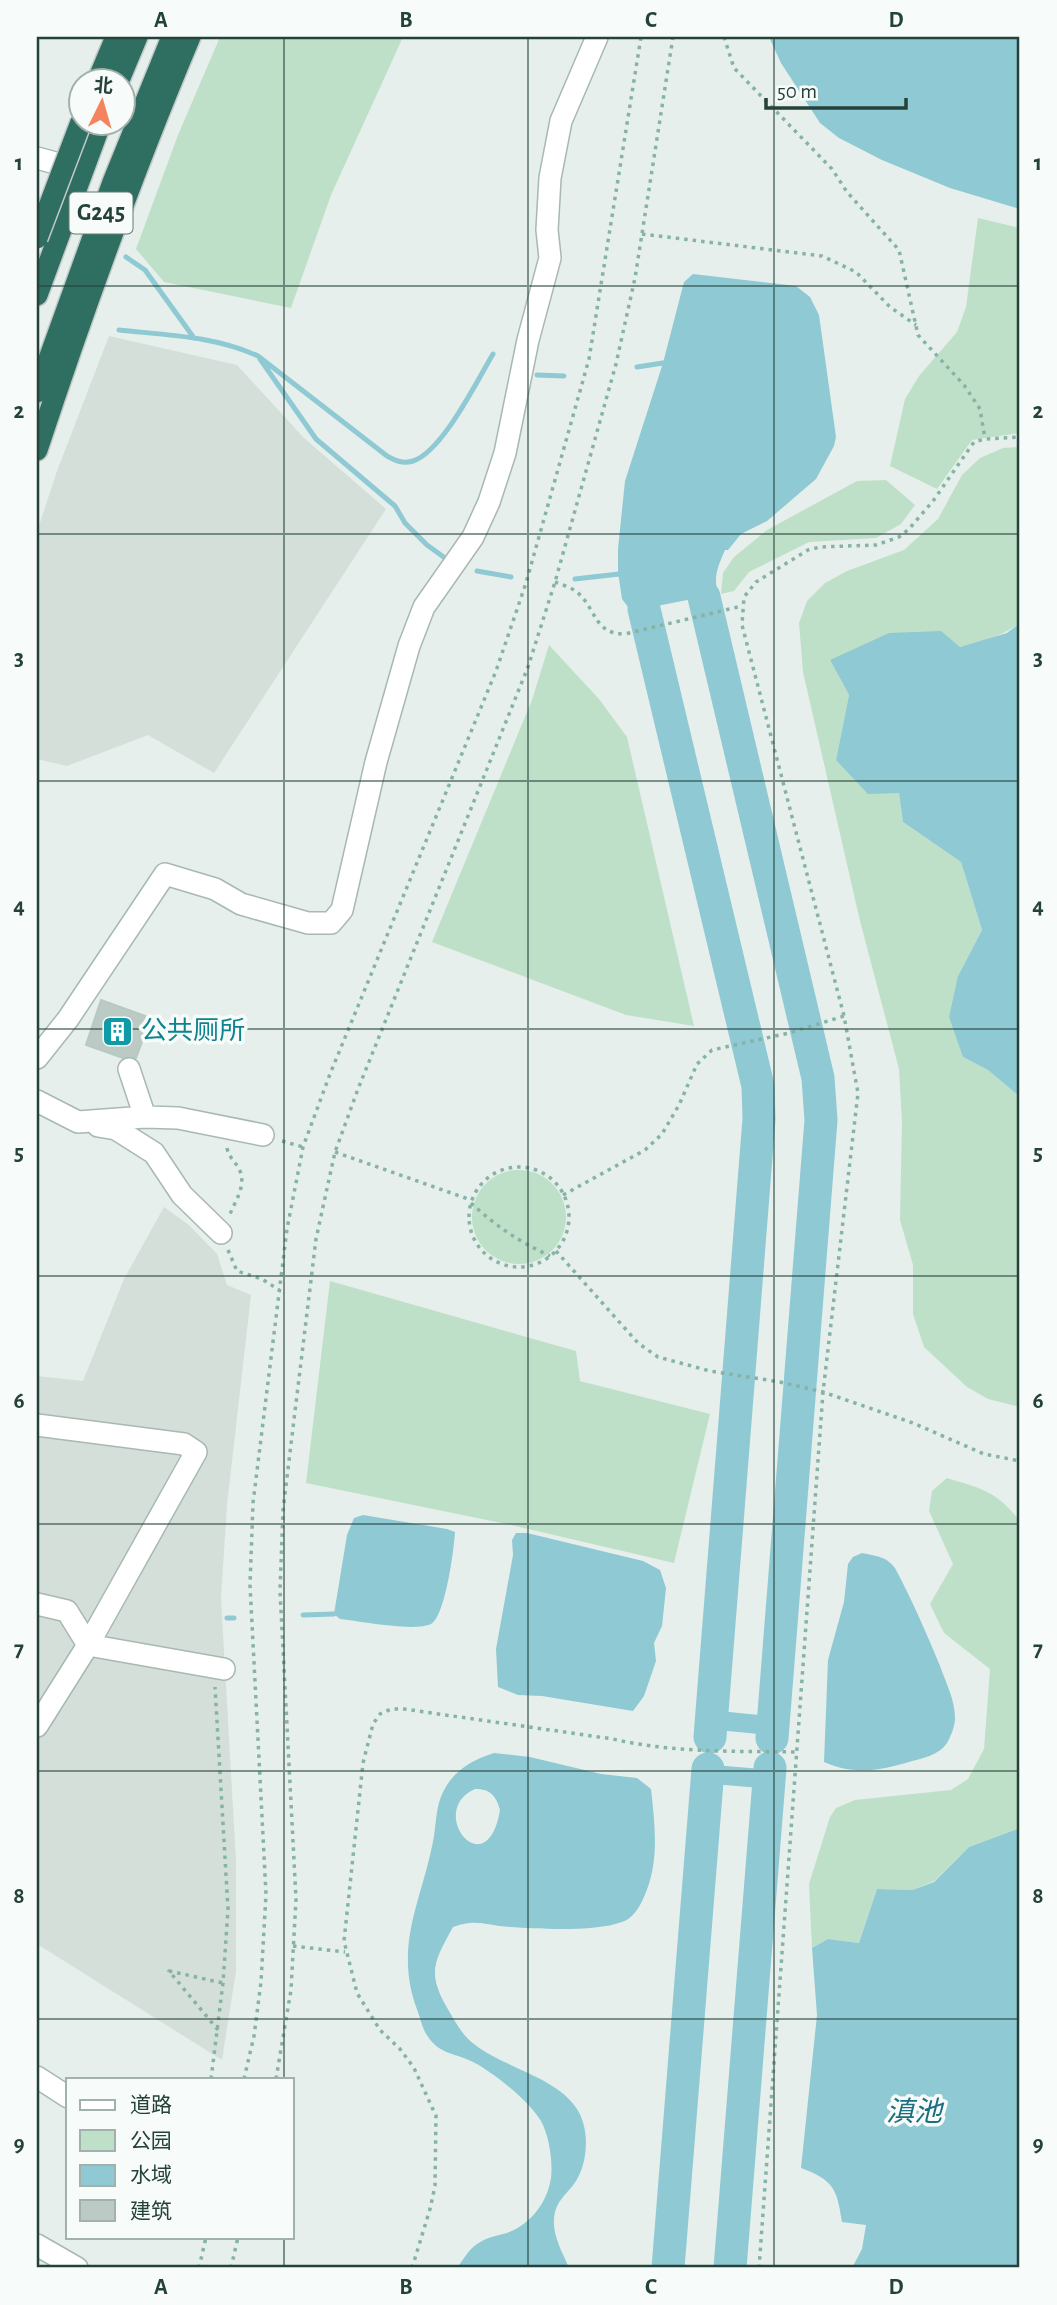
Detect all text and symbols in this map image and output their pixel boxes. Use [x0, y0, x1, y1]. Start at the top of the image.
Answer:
text: A [154, 9, 168, 32]
text: B [399, 9, 413, 32]
text: C [645, 9, 657, 32]
text: D [888, 9, 904, 32]
north arrow [66, 66, 136, 136]
scale bar [766, 66, 906, 110]
text: 北 [93, 75, 114, 97]
text: 50 m [777, 81, 817, 102]
text: 1 [15, 152, 23, 175]
text: 1 [1034, 152, 1042, 175]
road number: G245 [70, 192, 132, 233]
text: 2 [14, 400, 25, 423]
text: 2 [1033, 400, 1044, 423]
text: 3 [14, 647, 24, 670]
text: 3 [1033, 647, 1043, 670]
text: 4 [13, 895, 25, 918]
text: 4 [1032, 895, 1044, 918]
building icon: 公共厕所 [101, 1014, 135, 1048]
place label: 公共厕所 [141, 1017, 245, 1044]
text: 5 [14, 1142, 24, 1165]
text: 5 [1033, 1142, 1043, 1165]
text: 6 [13, 1390, 25, 1413]
text: 6 [1032, 1390, 1044, 1413]
text: 7 [14, 1638, 24, 1661]
text: 7 [1033, 1638, 1043, 1661]
text: 8 [13, 1885, 25, 1908]
text: 8 [1032, 1885, 1044, 1908]
legend [66, 2078, 294, 2238]
text: 道路 [130, 2094, 172, 2116]
water label: 滇池 [886, 2097, 945, 2127]
text: 公园 [130, 2130, 172, 2152]
text: 9 [13, 2133, 25, 2156]
text: 9 [1032, 2133, 1044, 2156]
text: 水域 [130, 2164, 172, 2186]
text: 建筑 [130, 2200, 172, 2222]
text: A [154, 2276, 168, 2299]
text: B [399, 2276, 413, 2299]
text: C [645, 2276, 657, 2299]
text: D [888, 2276, 904, 2299]

